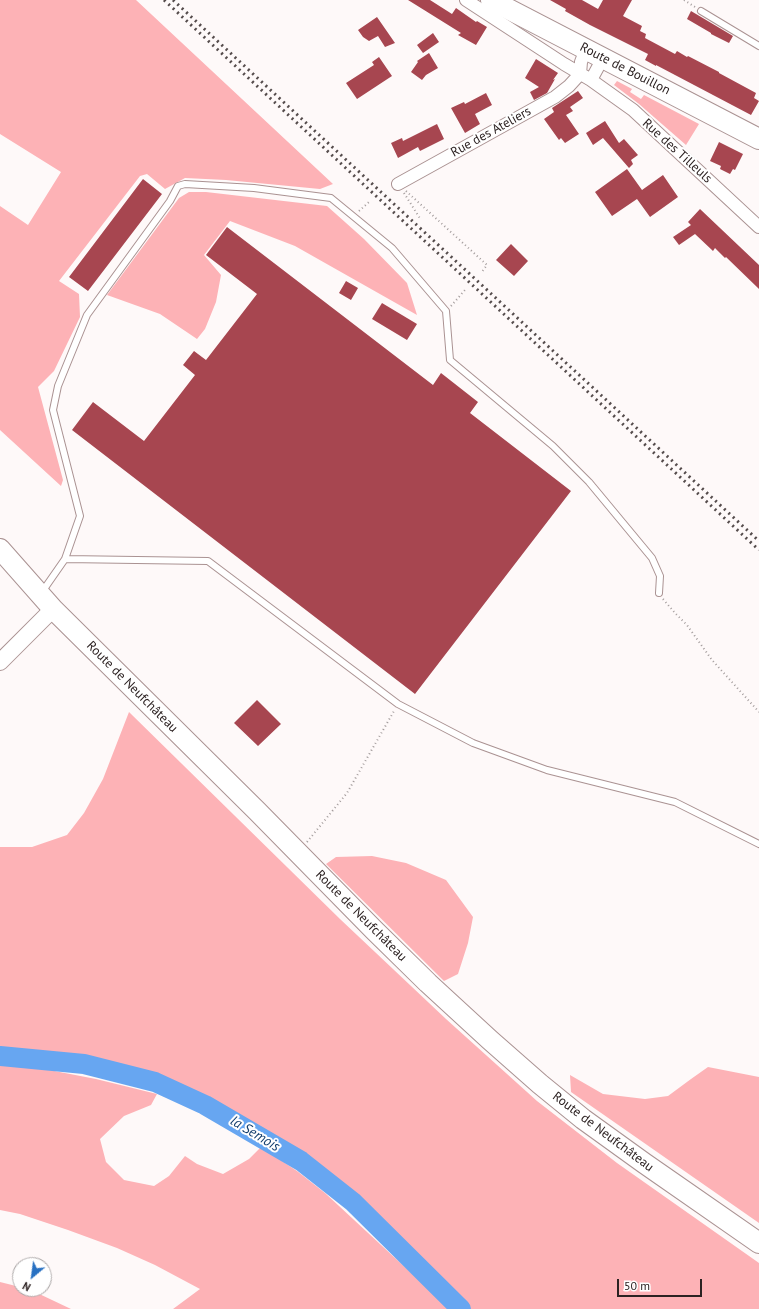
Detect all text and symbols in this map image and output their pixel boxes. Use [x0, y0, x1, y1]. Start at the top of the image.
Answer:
street label: Route de Bouillon [577, 40, 673, 98]
street label: Rue des Ateliers [448, 104, 534, 160]
street label: Rue des Tilleuls [639, 116, 715, 186]
street label: Route de Neufchâteau [83, 638, 181, 736]
street label: Route de Neufchâteau [312, 867, 410, 965]
street label: Route de Neufchâteau [549, 1089, 657, 1175]
water label: la Semois [227, 1113, 283, 1155]
north arrow [12, 1257, 52, 1297]
scale bar [619, 1271, 704, 1297]
text: 50 m [624, 1278, 650, 1293]
text: N [20, 1279, 33, 1295]

